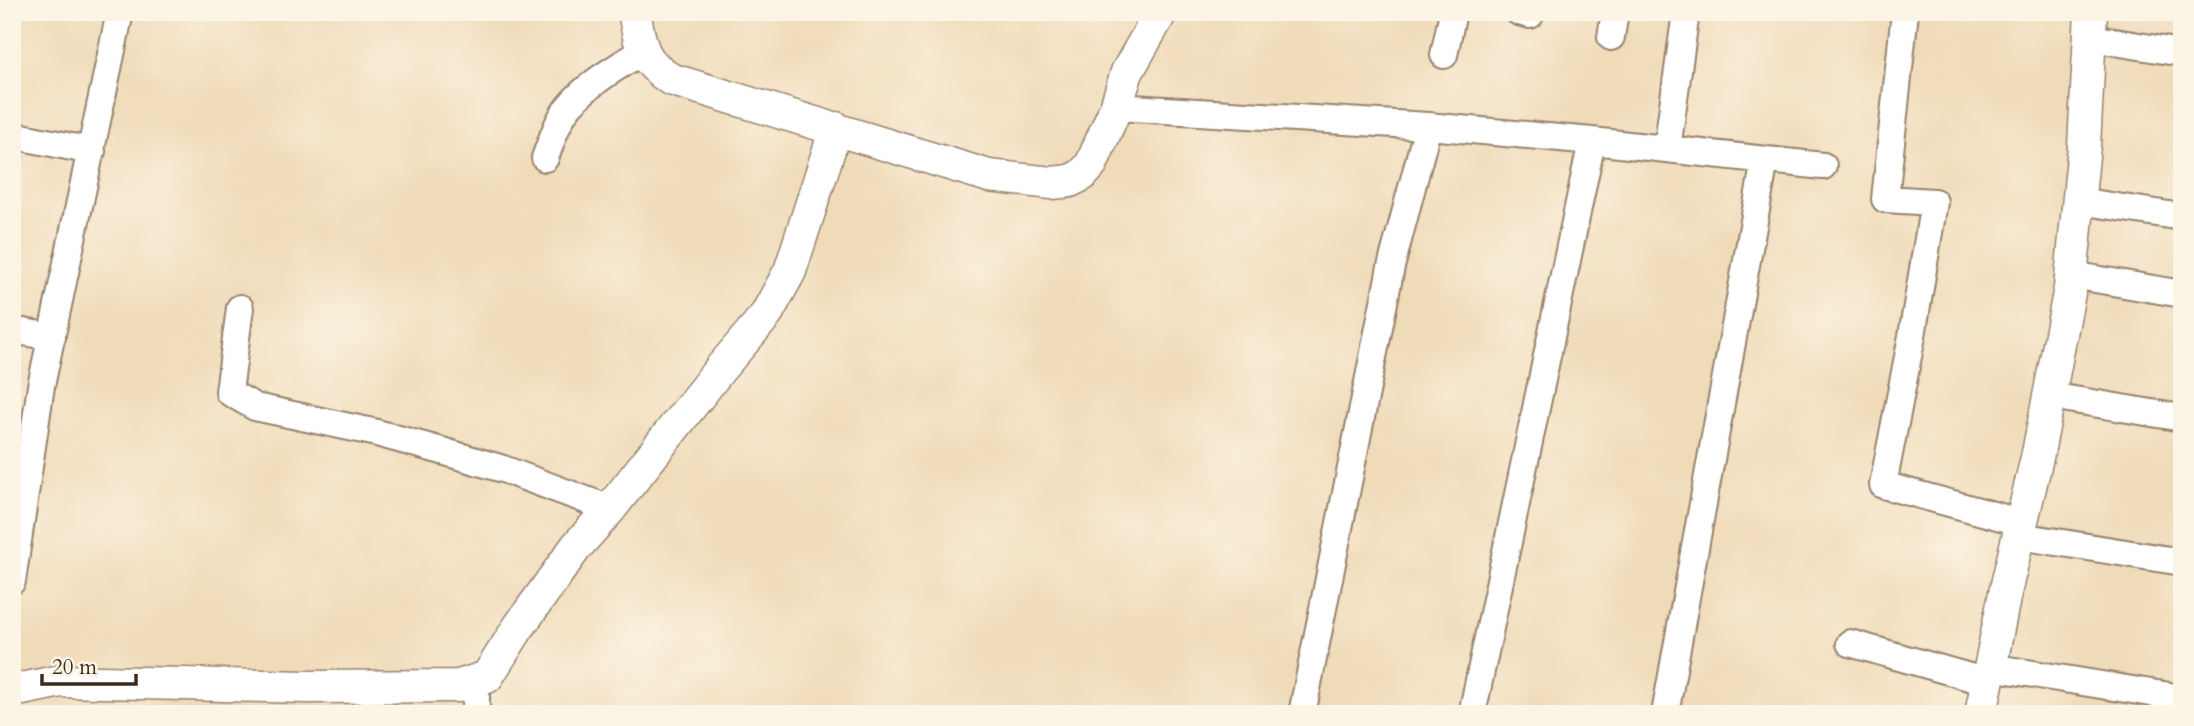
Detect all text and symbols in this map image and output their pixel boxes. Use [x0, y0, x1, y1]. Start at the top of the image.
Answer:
scale bar [42, 642, 136, 686]
text: 20 m [52, 653, 97, 682]

